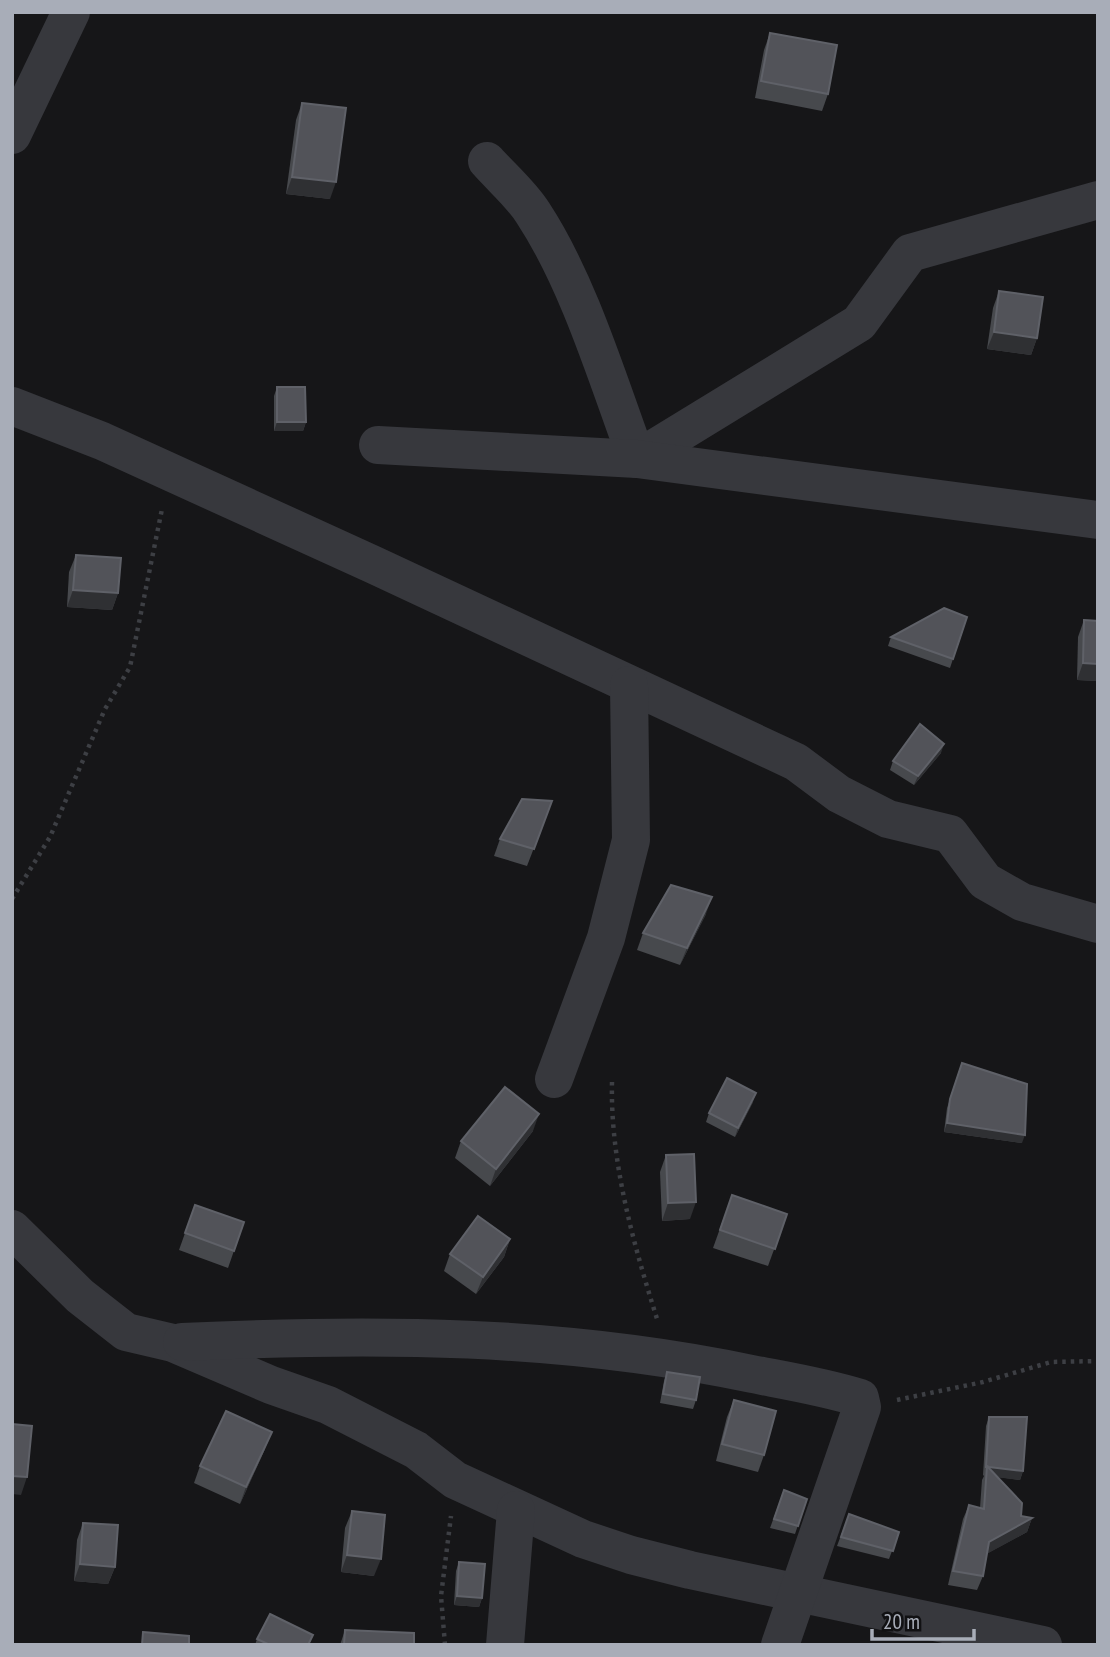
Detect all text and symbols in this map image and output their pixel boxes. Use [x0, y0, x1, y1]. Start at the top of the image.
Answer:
scale bar [872, 1598, 974, 1642]
text: 20 m [883, 1608, 920, 1635]

